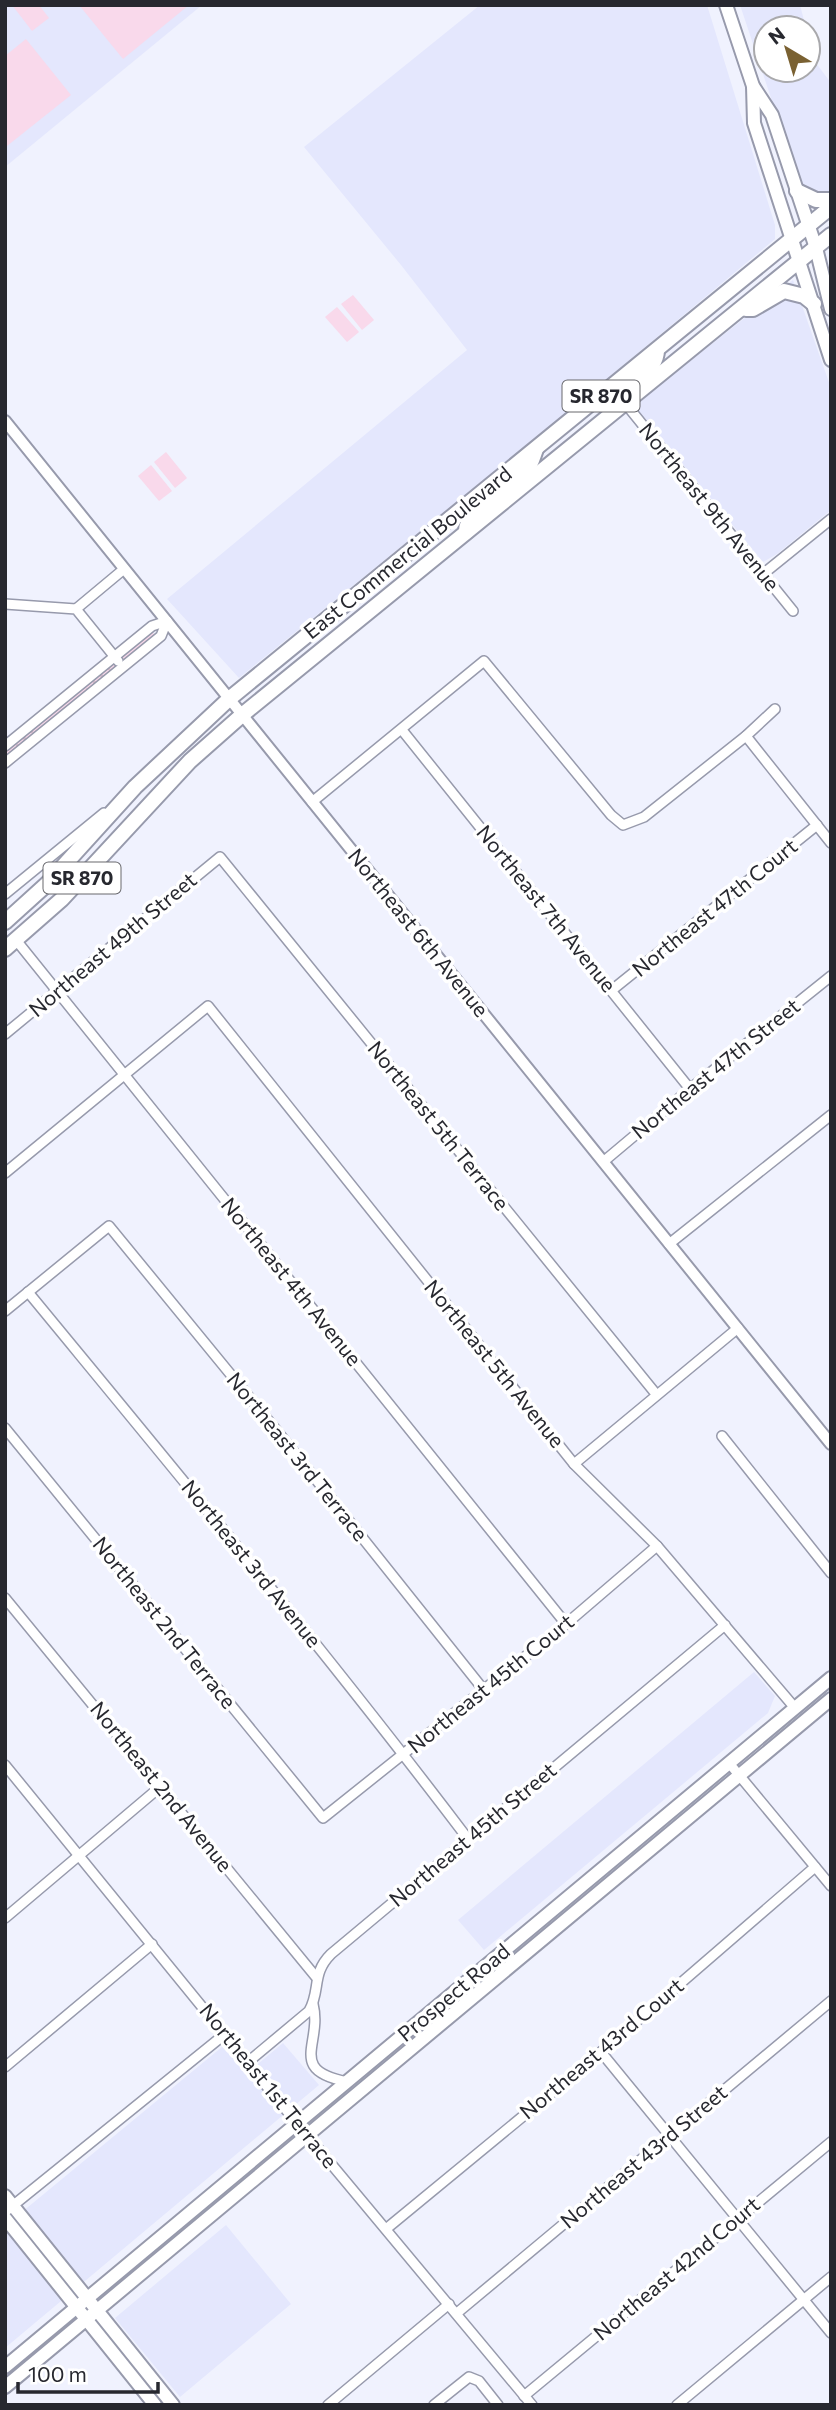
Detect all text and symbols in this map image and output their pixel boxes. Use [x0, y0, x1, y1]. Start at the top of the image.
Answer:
north arrow [752, 14, 822, 84]
text: N [764, 22, 789, 49]
road number: SR 870 [562, 380, 640, 412]
street label: Northeast 9th Avenue [635, 417, 786, 595]
street label: East Commercial Boulevard [298, 460, 516, 643]
street label: Northeast 7th Avenue [472, 820, 622, 997]
street label: Northeast 47th Court [626, 833, 802, 981]
street label: Northeast 6th Avenue [344, 843, 495, 1021]
road number: SR 870 [43, 862, 120, 894]
street label: Northeast 49th Street [23, 866, 201, 1021]
street label: Northeast 47th Street [626, 992, 804, 1143]
street label: Northeast 5th Terrace [363, 1035, 515, 1215]
street label: Northeast 4th Avenue [217, 1192, 368, 1370]
street label: Northeast 5th Avenue [420, 1274, 570, 1452]
street label: Northeast 3rd Terrace [222, 1367, 374, 1545]
street label: Northeast 3rd Avenue [177, 1474, 327, 1652]
street label: Northeast 2nd Terrace [88, 1531, 242, 1713]
street label: Northeast 45th Court [402, 1608, 578, 1758]
street label: Northeast 2nd Avenue [86, 1696, 238, 1876]
street label: Northeast 45th Street [383, 1757, 561, 1911]
street label: Prospect Road [392, 1938, 514, 2046]
street label: Northeast 43rd Court [514, 1972, 688, 2124]
street label: Northeast 1st Terrace [195, 1998, 343, 2172]
street label: Northeast 43rd Street [555, 2079, 731, 2233]
street label: Northeast 42nd Court [588, 2191, 764, 2345]
scale bar [18, 2350, 158, 2394]
text: 100 m [28, 2361, 87, 2386]

